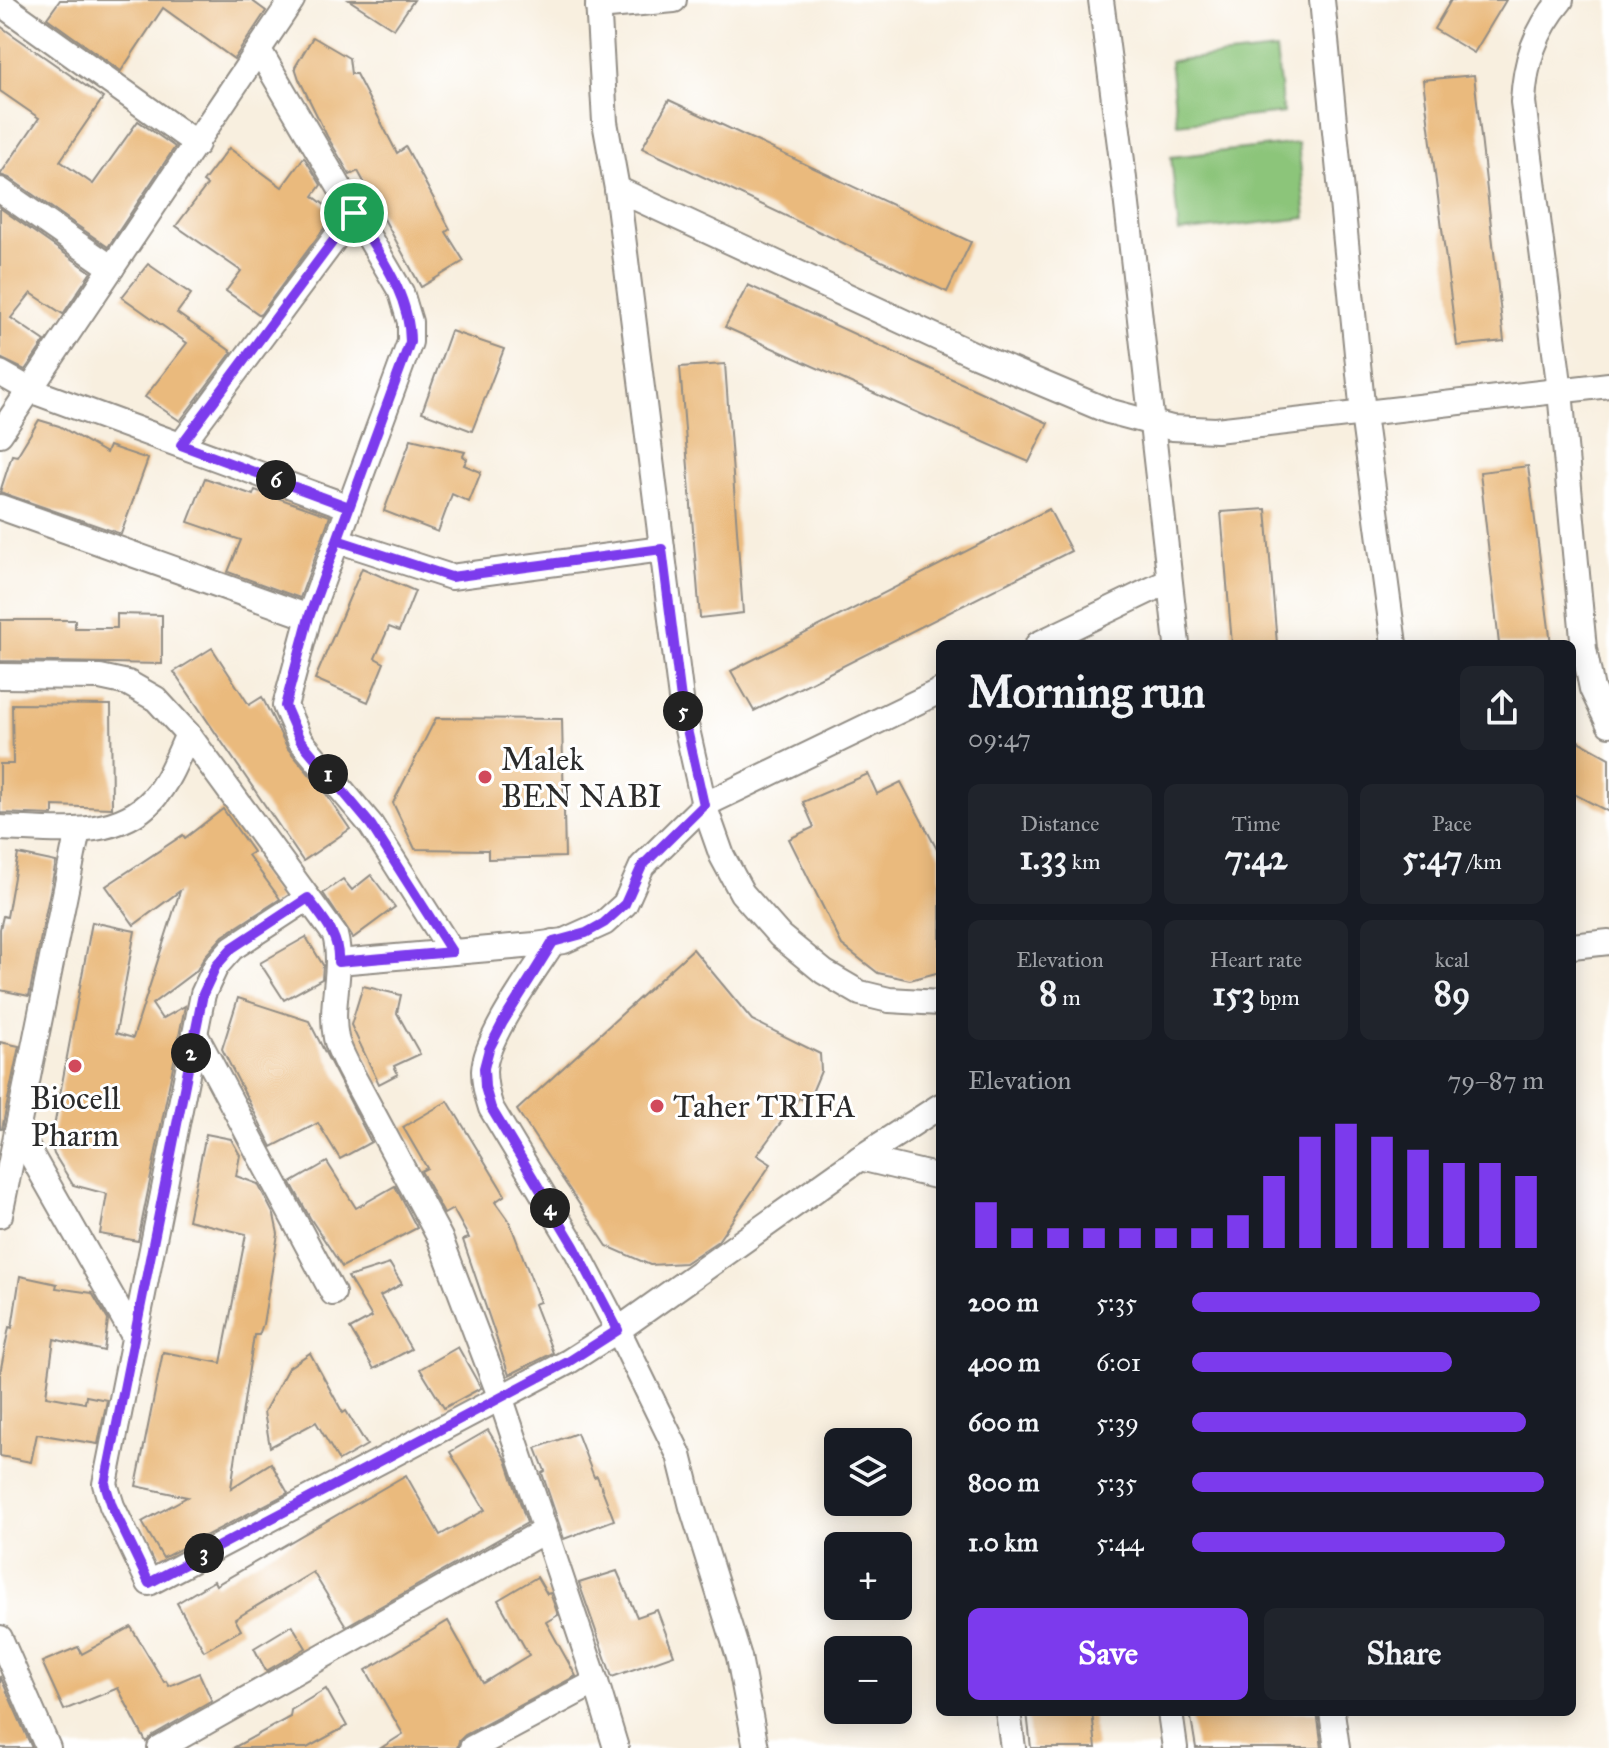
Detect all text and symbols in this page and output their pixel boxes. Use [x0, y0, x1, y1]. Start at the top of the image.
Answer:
pin [320, 179, 388, 247]
icon: arrive [332, 191, 376, 235]
pin: 6 [256, 460, 296, 500]
text: 6 [270, 466, 282, 493]
text: Morning run [968, 665, 1205, 719]
button: share [1460, 666, 1544, 750]
pin: 5 [663, 691, 703, 731]
text: 5 [678, 697, 688, 724]
text: 09:47 [968, 722, 1031, 754]
place label: Malek BEN NABI [501, 740, 662, 816]
pin: 1 [308, 754, 348, 794]
text: 1 [324, 760, 332, 787]
marker: Malek BEN NABI [476, 768, 494, 786]
text: Distance [1021, 810, 1099, 837]
text: Time [1232, 810, 1280, 837]
text: Pace [1432, 810, 1472, 837]
text: 1.33 [1019, 837, 1067, 878]
text: 7:42 [1225, 837, 1287, 878]
text: 5:47 [1402, 837, 1462, 878]
text: km [1067, 848, 1101, 875]
text: /km [1462, 848, 1502, 875]
text: Elevation [1016, 946, 1104, 973]
text: Heart rate [1210, 946, 1302, 973]
text: kcal [1435, 946, 1469, 973]
text: 8 [1039, 973, 1057, 1014]
text: 153 [1212, 973, 1255, 1014]
text: 89 [1434, 973, 1470, 1014]
text: m [1057, 984, 1081, 1011]
text: bpm [1255, 984, 1300, 1011]
pin: 2 [171, 1033, 211, 1073]
text: 2 [186, 1039, 196, 1066]
marker: Biocell Pharm [66, 1057, 84, 1075]
text: Elevation [968, 1064, 1071, 1096]
text: 79–87 m [1447, 1064, 1544, 1096]
place label: Biocell Pharm [30, 1079, 120, 1155]
place label: Taher TRIFA [673, 1087, 856, 1126]
marker: Taher TRIFA [648, 1097, 666, 1115]
pin: 4 [530, 1188, 570, 1228]
text: 4 [544, 1194, 556, 1221]
text: 200 m [968, 1286, 1039, 1318]
text: 5:35 [1096, 1286, 1137, 1318]
text: 400 m [968, 1346, 1040, 1378]
text: 6:01 [1096, 1346, 1141, 1378]
text: 600 m [968, 1406, 1039, 1438]
text: 5:39 [1096, 1406, 1139, 1438]
map controls [824, 1428, 912, 1724]
button: layers [824, 1428, 912, 1516]
text: 800 m [968, 1466, 1040, 1498]
text: 5:35 [1096, 1466, 1137, 1498]
text: 1.0 km [968, 1526, 1038, 1558]
text: 5:44 [1096, 1526, 1144, 1558]
button: + [824, 1532, 912, 1620]
pin: 3 [184, 1533, 224, 1573]
text: 3 [200, 1539, 208, 1566]
button: Save [968, 1608, 1248, 1700]
button: Share [1264, 1608, 1544, 1700]
button: − [824, 1636, 912, 1724]

